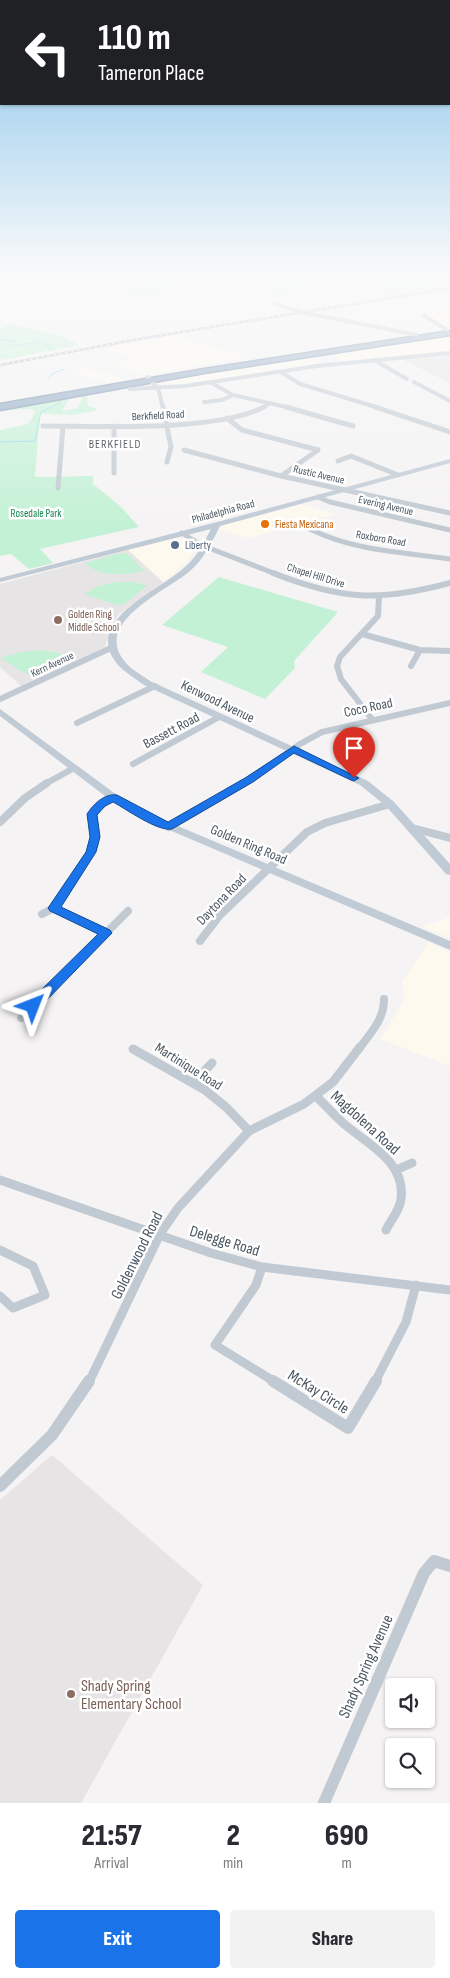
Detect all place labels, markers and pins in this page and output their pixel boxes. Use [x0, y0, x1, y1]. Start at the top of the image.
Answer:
marker: Fiesta Mexicana [259, 518, 271, 530]
place label: Fiesta Mexicana [275, 518, 334, 531]
marker: Liberty [169, 539, 181, 551]
place label: Liberty [185, 539, 212, 552]
place label: Golden Ring Middle School [68, 608, 119, 634]
marker: Golden Ring Middle School [52, 614, 64, 626]
pin [333, 727, 375, 778]
place label: Shady Spring Elementary School [81, 1677, 181, 1714]
marker: Shady Spring Elementary School [65, 1688, 77, 1700]

